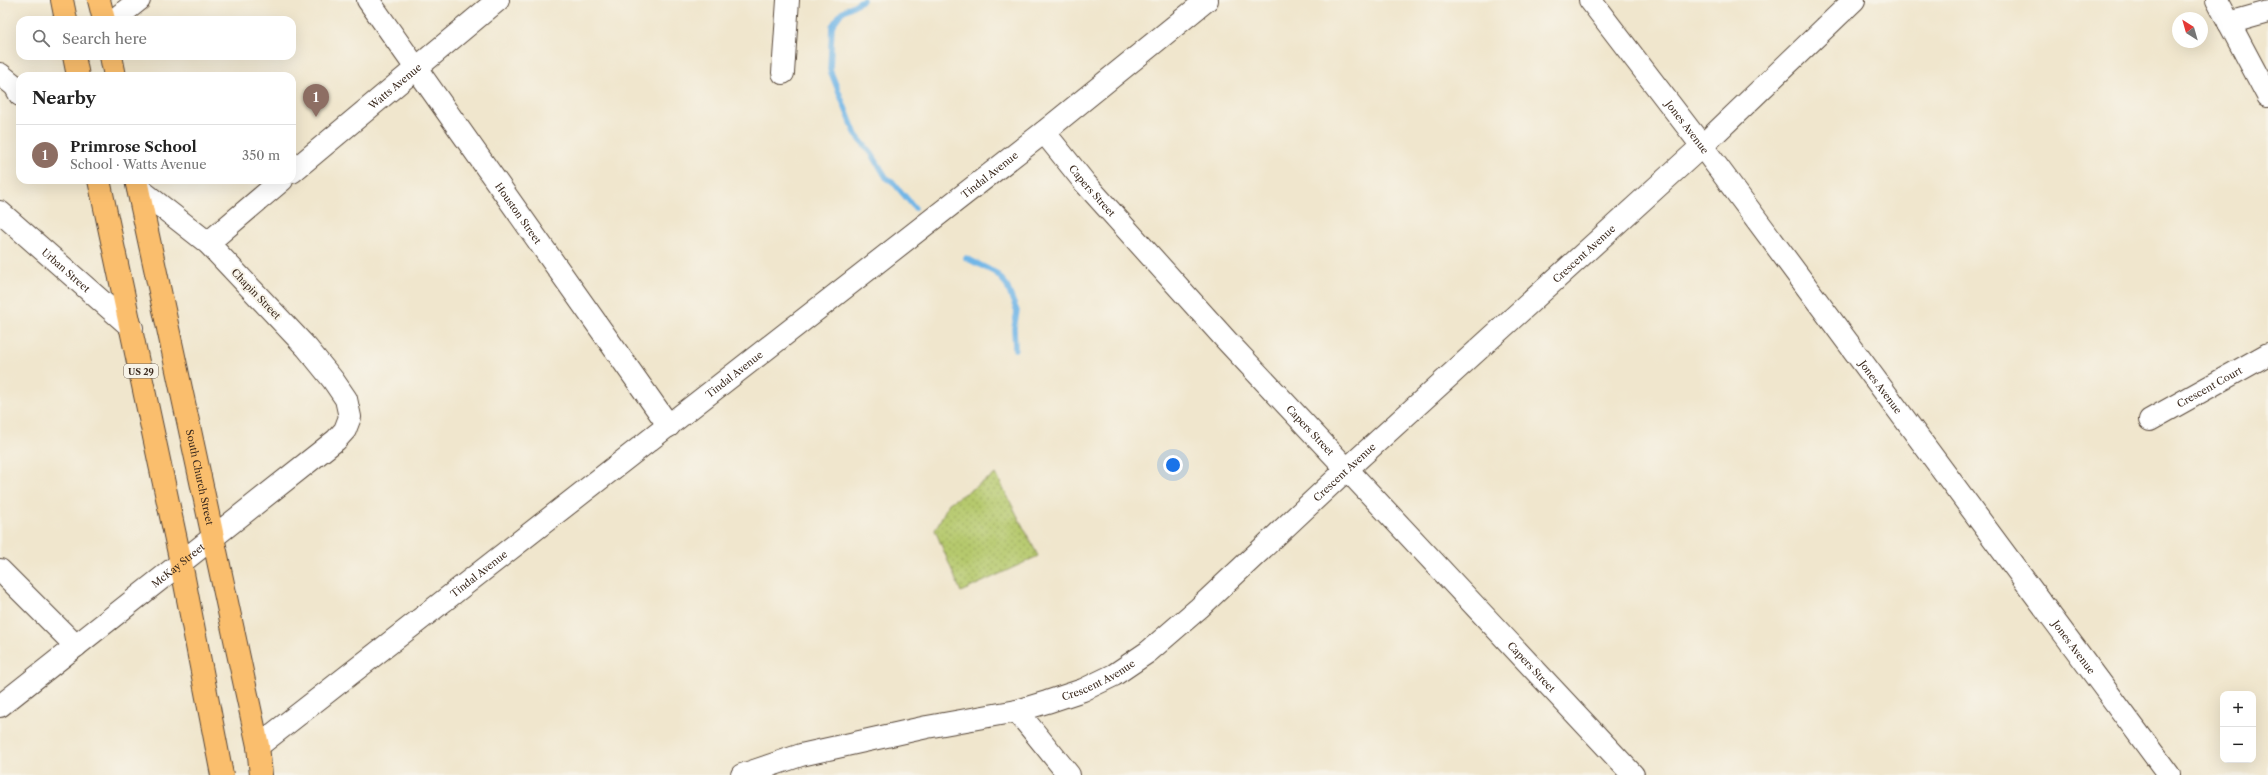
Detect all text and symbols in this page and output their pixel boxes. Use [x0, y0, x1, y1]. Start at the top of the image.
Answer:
north arrow [2172, 12, 2208, 48]
search box [16, 16, 296, 60]
icon: search [30, 27, 52, 49]
text: Search here [62, 29, 147, 48]
street label: Watts Avenue [365, 60, 424, 112]
pin: 1 [303, 84, 329, 117]
text: Nearby [32, 88, 96, 108]
street label: Jones Avenue [1662, 96, 1712, 156]
text: Primrose School [70, 137, 197, 156]
text: 1 [42, 147, 48, 163]
text: 350 m [242, 147, 280, 163]
street label: Tindal Avenue [958, 148, 1021, 201]
text: School · Watts Avenue [70, 156, 207, 172]
street label: Capers Street [1066, 162, 1119, 220]
street label: Houston Street [493, 180, 545, 247]
street label: Crescent Avenue [1550, 222, 1618, 285]
street label: Urban Street [39, 245, 93, 295]
street label: Chapin Street [228, 266, 284, 322]
street label: Tindal Avenue [703, 348, 765, 400]
street label: Jones Avenue [1855, 356, 1905, 417]
street label: Crescent Court [2174, 363, 2245, 410]
road number: US 29 [124, 364, 158, 378]
street label: Capers Street [1284, 402, 1338, 458]
street label: South Church Street [183, 428, 217, 527]
street label: Crescent Avenue [1310, 440, 1379, 504]
your location [1163, 455, 1183, 475]
street label: McKay Street [149, 540, 208, 590]
street label: Tindal Avenue [448, 547, 510, 600]
street label: Jones Avenue [2049, 616, 2098, 677]
street label: Capers Street [1505, 639, 1559, 695]
street label: Crescent Avenue [1060, 656, 1138, 703]
map controls [2220, 691, 2256, 763]
button: + [2220, 691, 2256, 727]
button: − [2220, 727, 2256, 763]

